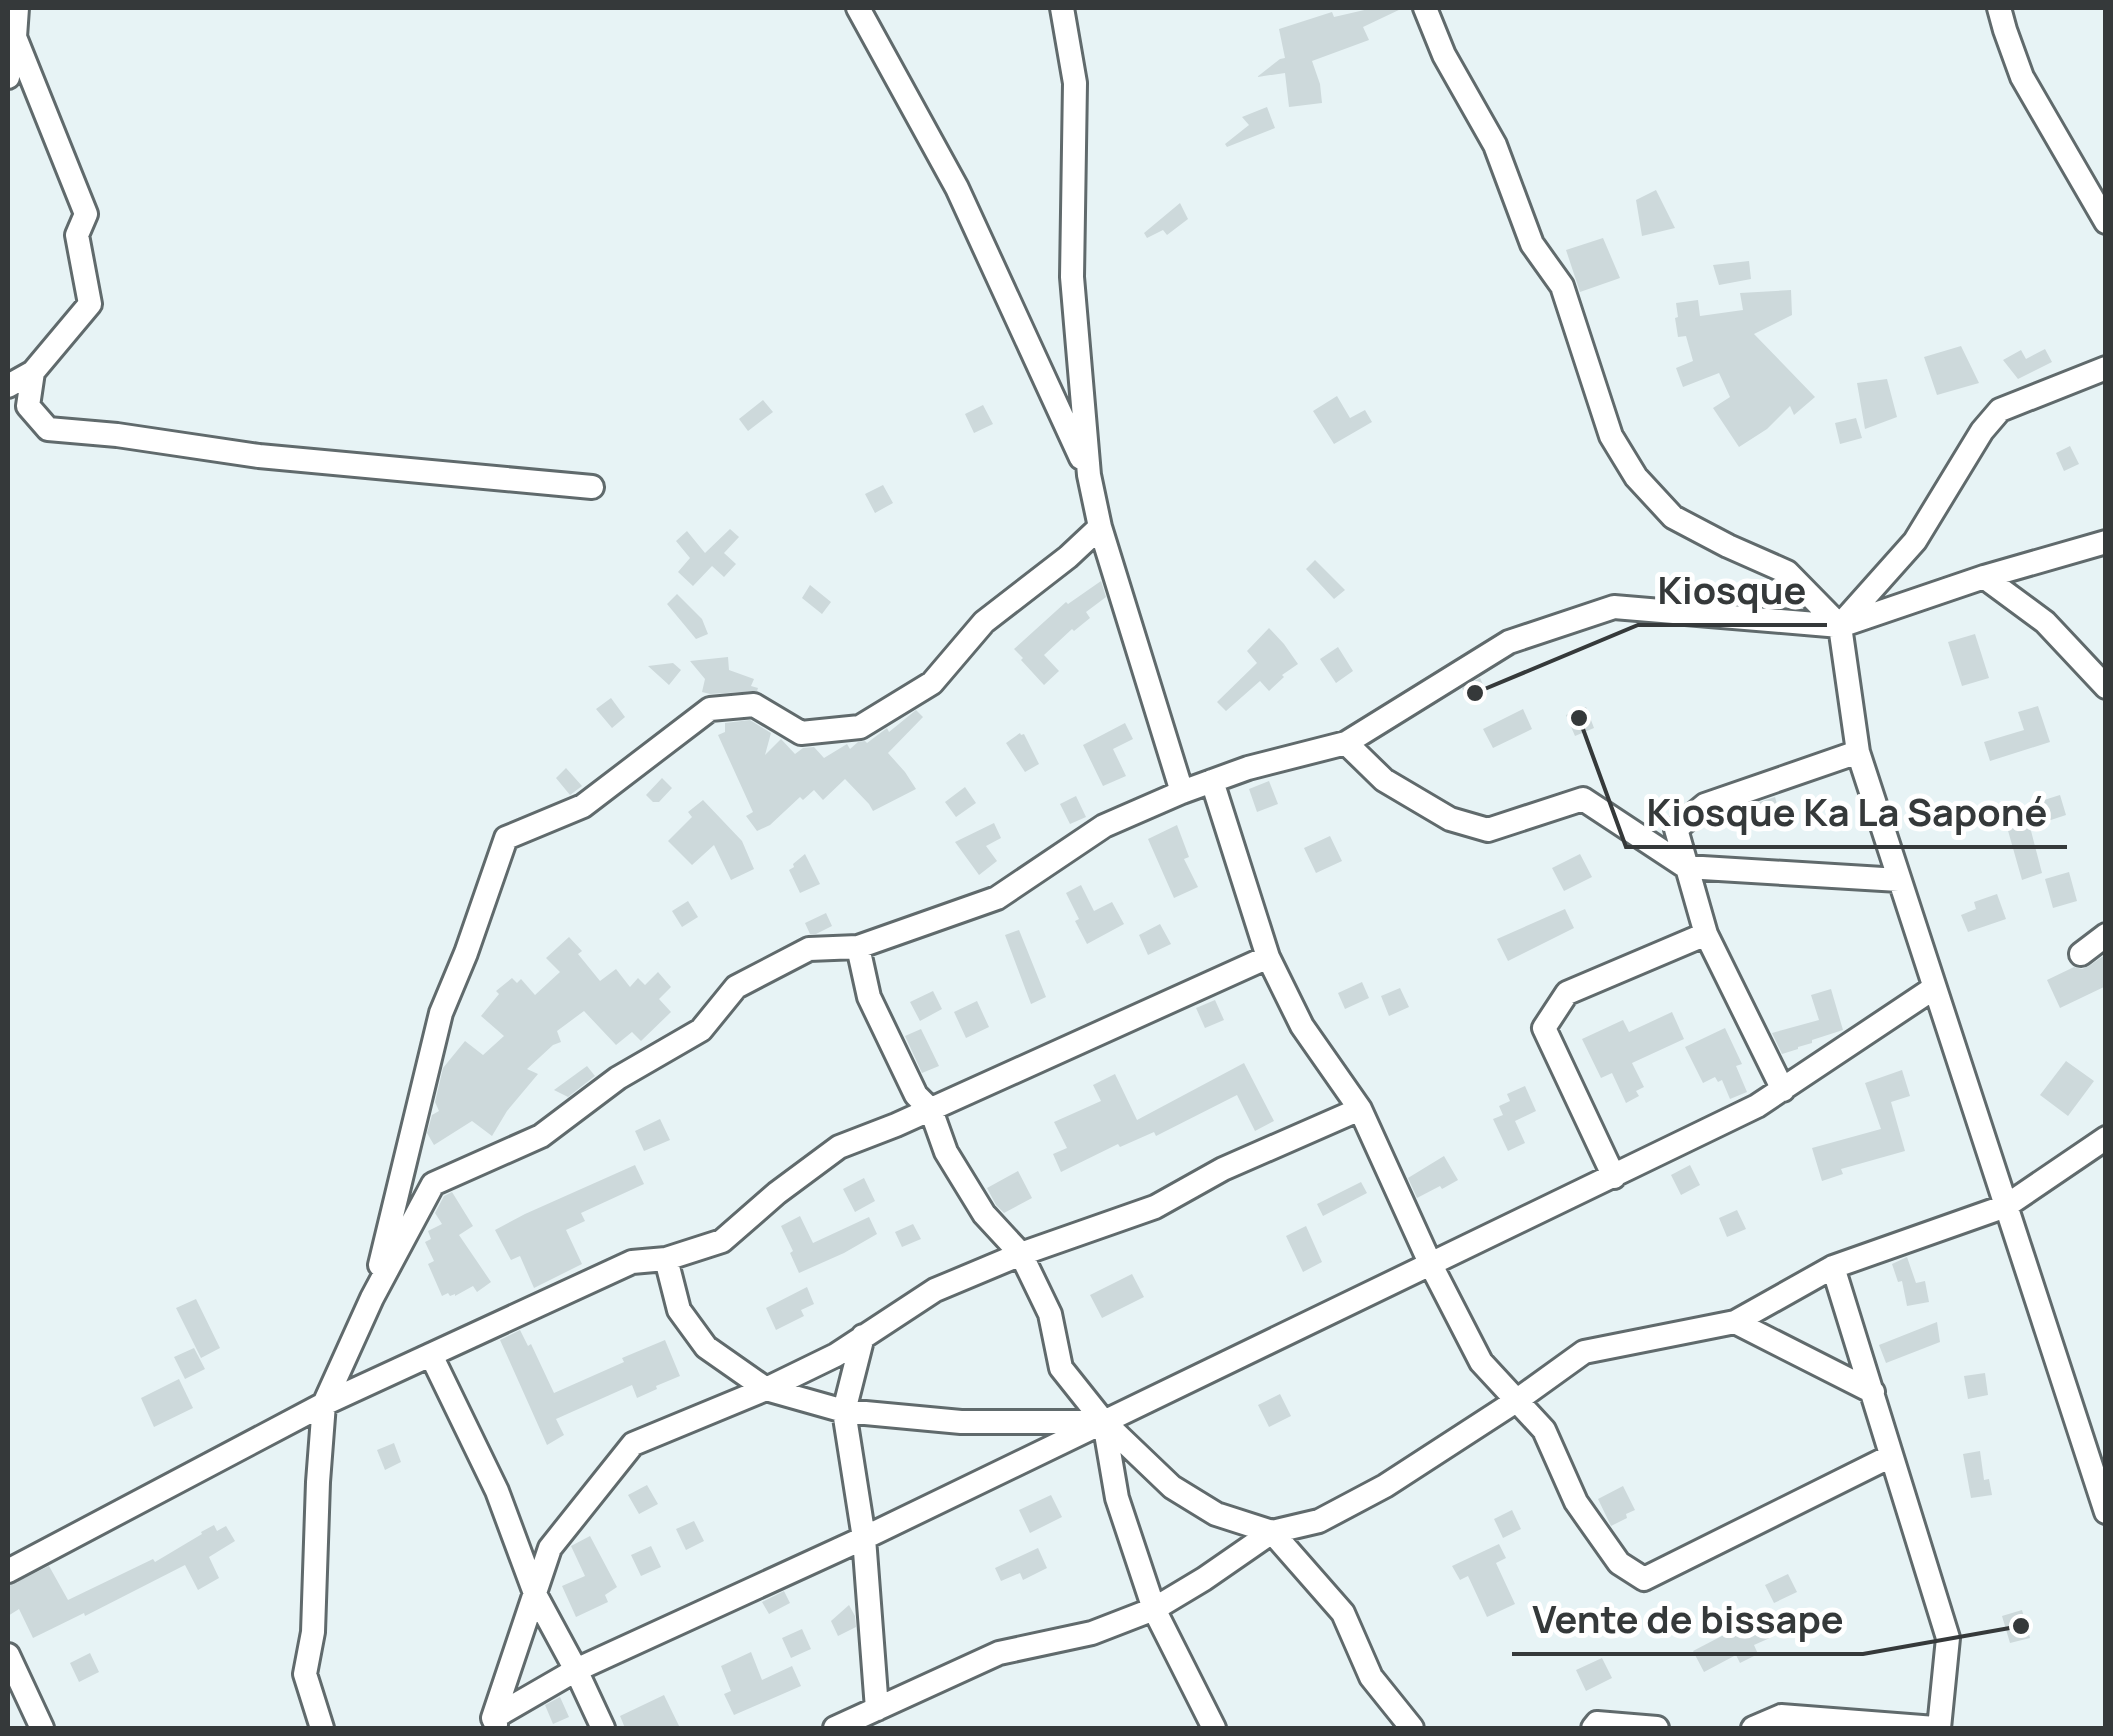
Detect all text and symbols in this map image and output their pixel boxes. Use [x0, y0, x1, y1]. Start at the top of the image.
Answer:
callout: Kiosque [1638, 557, 1827, 625]
text: Kiosque [1658, 563, 1806, 615]
callout: Kiosque Ka La Saponé [1626, 779, 2067, 847]
text: Kiosque Ka La Saponé [1647, 785, 2047, 837]
callout: Vente de bissape [1512, 1586, 1863, 1654]
text: Vente de bissape [1532, 1592, 1844, 1644]

